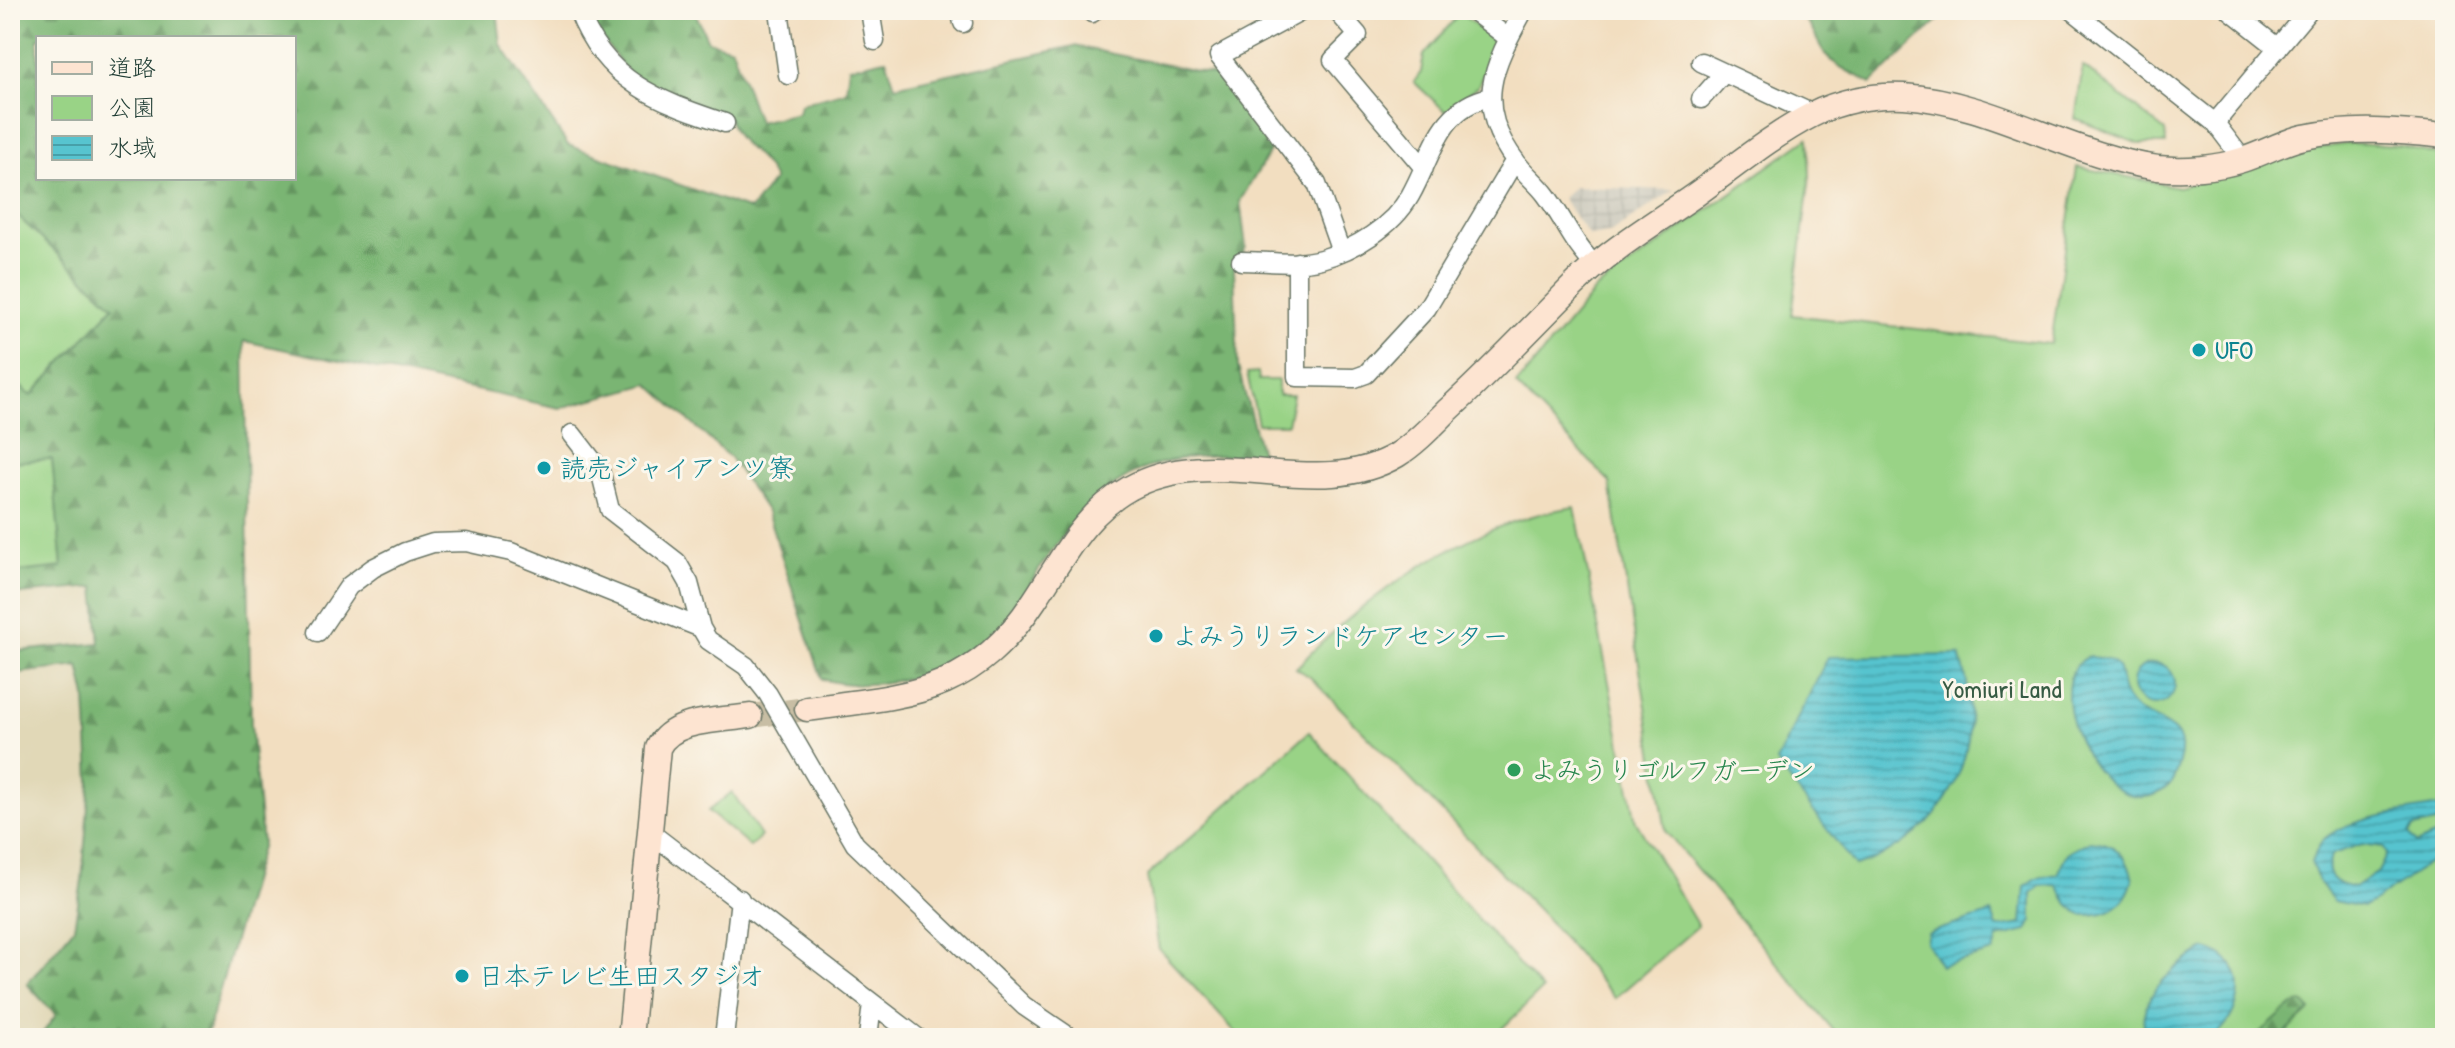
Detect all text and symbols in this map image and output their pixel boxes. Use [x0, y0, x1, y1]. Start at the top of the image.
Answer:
legend [36, 36, 296, 180]
text: 道路 [108, 51, 156, 83]
text: 公園 [108, 91, 156, 123]
text: 水域 [108, 131, 156, 163]
place label: UFO [2215, 332, 2254, 367]
marker: UFO [2190, 341, 2208, 359]
place label: 読売ジャイアンツ寮 [560, 450, 794, 485]
marker: 読売ジャイアンツ寮 [535, 459, 553, 477]
place label: よみうりランドケアセンター [1172, 618, 1508, 653]
marker: よみうりランドケアセンター [1147, 627, 1165, 645]
park label: Yomiuri Land [1942, 671, 2062, 706]
place label: よみうりゴルフガーデン [1530, 752, 1815, 787]
marker: よみうりゴルフガーデン [1505, 761, 1523, 779]
place label: 日本テレビ生田スタジオ [478, 958, 765, 993]
marker: 日本テレビ生田スタジオ [453, 967, 471, 985]

